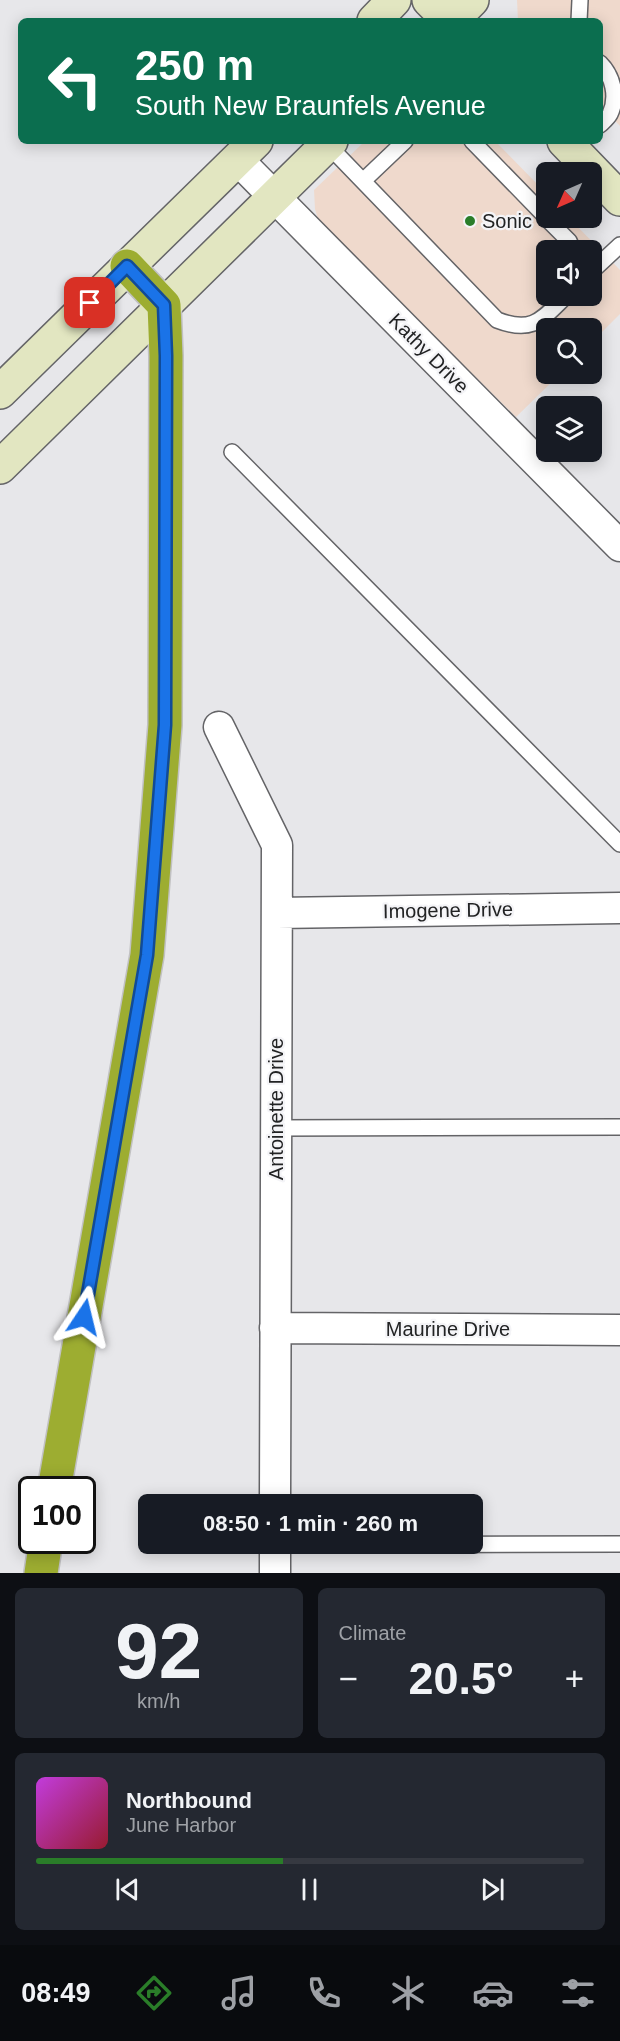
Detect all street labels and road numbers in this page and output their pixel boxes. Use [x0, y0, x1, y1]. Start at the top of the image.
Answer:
street label: Kathy Drive [385, 309, 473, 397]
street label: Imogene Drive [383, 898, 513, 922]
street label: Antoinette Drive [265, 1038, 287, 1180]
street label: Maurine Drive [386, 1318, 510, 1340]

